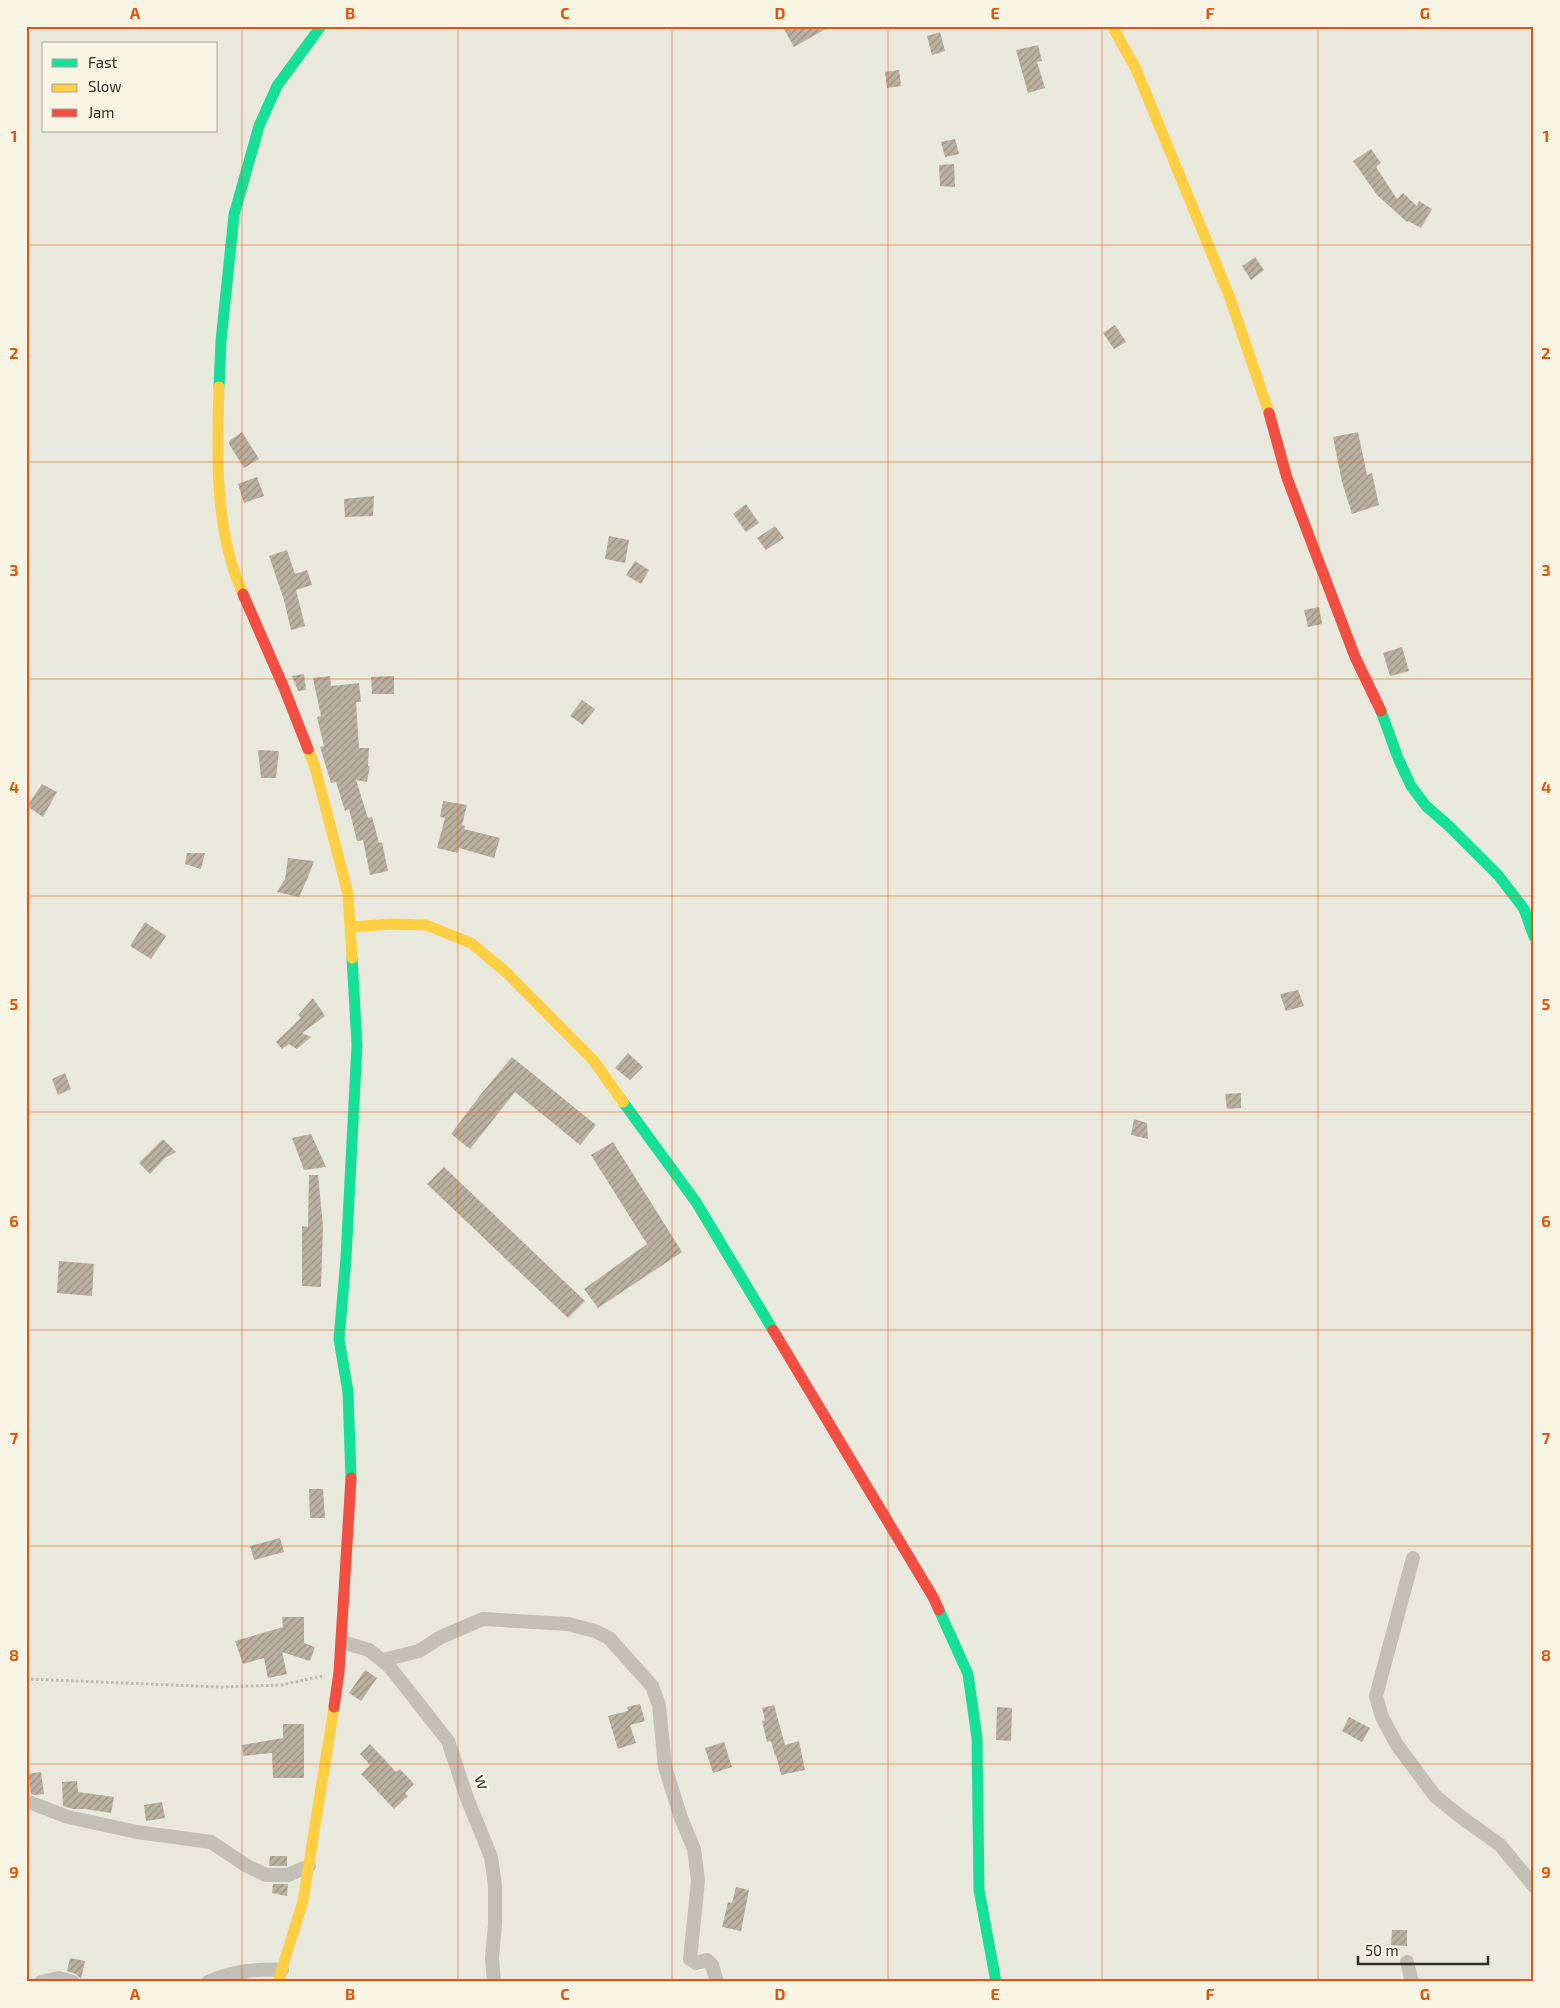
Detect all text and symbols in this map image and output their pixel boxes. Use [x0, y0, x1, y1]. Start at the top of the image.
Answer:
text: A [130, 3, 141, 22]
text: B [345, 3, 355, 22]
text: C [560, 3, 570, 22]
text: D [775, 3, 786, 22]
text: E [990, 3, 1000, 22]
text: F [1206, 3, 1215, 22]
text: G [1420, 3, 1430, 22]
legend [42, 42, 218, 132]
text: Fast [88, 53, 118, 71]
text: Slow [88, 77, 122, 95]
text: Jam [88, 103, 114, 121]
text: 1 [11, 126, 17, 145]
text: 1 [1543, 126, 1549, 145]
text: 2 [9, 343, 19, 362]
text: 2 [1541, 343, 1551, 362]
text: 3 [9, 560, 19, 579]
text: 3 [1541, 560, 1551, 579]
text: 4 [9, 777, 19, 796]
text: 4 [1541, 777, 1551, 796]
text: 5 [10, 994, 19, 1013]
text: 5 [1542, 994, 1551, 1013]
text: 6 [9, 1211, 19, 1230]
text: 6 [1541, 1211, 1551, 1230]
text: 7 [10, 1428, 19, 1447]
text: 7 [1542, 1428, 1551, 1447]
text: 8 [9, 1645, 19, 1664]
text: 8 [1541, 1645, 1551, 1664]
street label: w [470, 1771, 496, 1792]
text: 9 [9, 1862, 19, 1881]
text: 9 [1541, 1862, 1551, 1881]
scale bar [1358, 1933, 1488, 1965]
text: 50 m [1365, 1941, 1399, 1959]
text: A [130, 1984, 141, 2003]
text: B [345, 1984, 355, 2003]
text: C [560, 1984, 570, 2003]
text: D [775, 1984, 786, 2003]
text: E [990, 1984, 1000, 2003]
text: F [1206, 1984, 1215, 2003]
text: G [1420, 1984, 1430, 2003]

